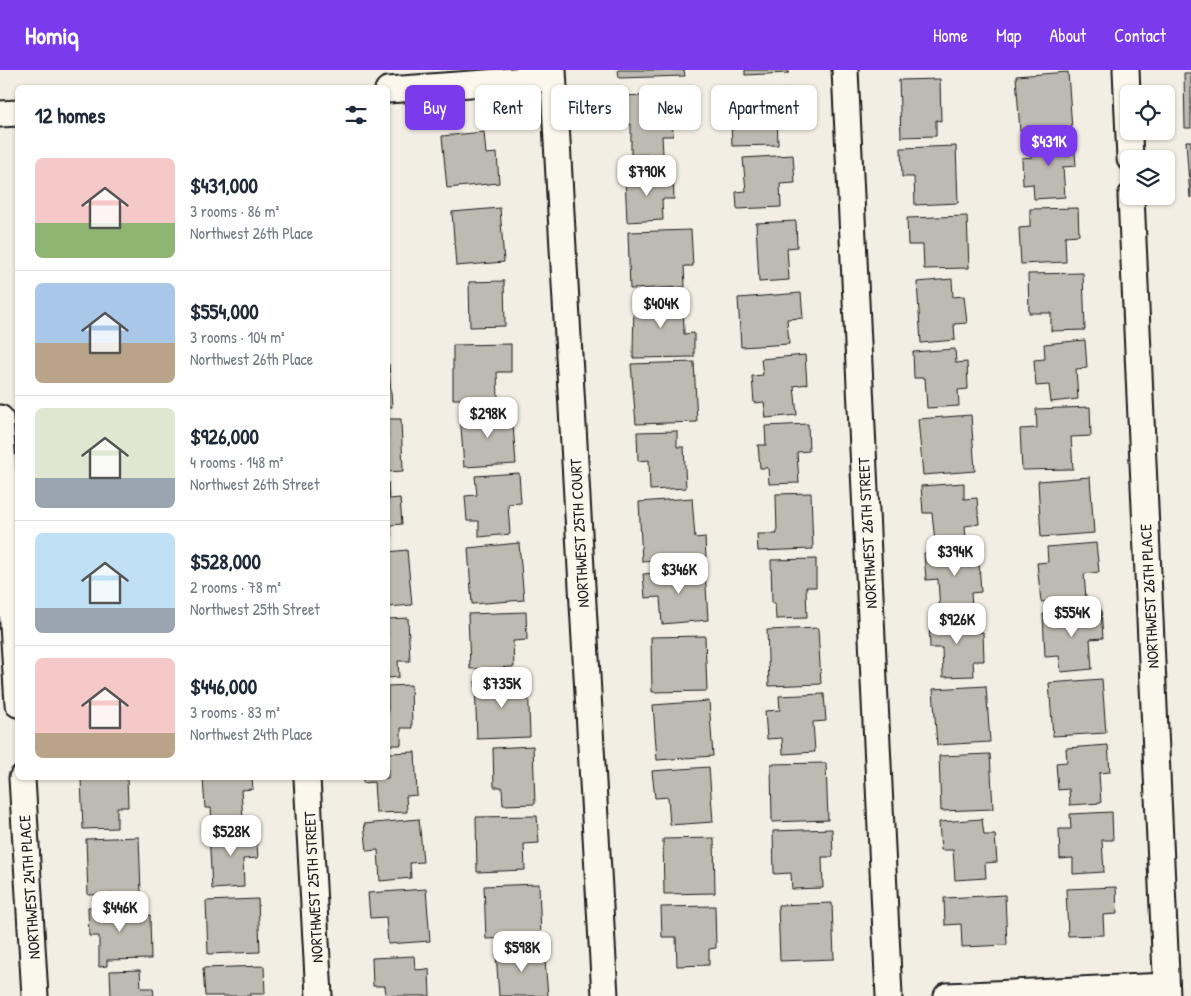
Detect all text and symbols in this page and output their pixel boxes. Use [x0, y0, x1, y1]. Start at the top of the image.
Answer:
text: Homiq [25, 19, 79, 51]
text: Home [933, 23, 968, 48]
text: Map [996, 23, 1021, 48]
text: About [1049, 23, 1086, 48]
text: Contact [1114, 23, 1166, 48]
chip: Buy [405, 85, 465, 130]
chip: Rent [475, 85, 541, 130]
chip: Filters [551, 85, 629, 130]
chip: New [639, 85, 701, 130]
chip: Apartment [711, 85, 817, 130]
map controls [1120, 85, 1175, 205]
button: locate [1120, 85, 1175, 140]
text: 12 homes [35, 101, 105, 130]
icon: filters [342, 101, 370, 129]
pin: $431K [1014, 124, 1084, 167]
text: $431K [1031, 130, 1067, 152]
button: layers [1120, 150, 1175, 205]
pin: $790K [612, 154, 682, 197]
text: $790K [628, 160, 666, 182]
text: $431,000 [190, 171, 258, 200]
icon: home [75, 178, 135, 238]
text: 3 rooms · 86 m² [190, 200, 279, 222]
text: Northwest 26th Place [190, 222, 313, 244]
pin: $404K [626, 286, 696, 329]
text: $404K [643, 292, 679, 314]
text: $554,000 [190, 297, 259, 326]
icon: home [75, 303, 135, 363]
text: 3 rooms · 104 m² [190, 326, 285, 348]
text: Northwest 26th Place [190, 348, 313, 370]
pin: $298K [453, 396, 523, 439]
text: $298K [470, 402, 506, 424]
text: $926,000 [190, 422, 259, 451]
icon: home [75, 428, 135, 488]
text: 4 rooms · 148 m² [190, 451, 283, 473]
street label: NORTHWEST 26TH STREET [852, 456, 882, 609]
street label: NORTHWEST 25TH COURT [564, 457, 594, 608]
text: Northwest 26th Street [190, 473, 320, 495]
street label: NORTHWEST 26TH PLACE [1134, 523, 1164, 669]
pin: $394K [920, 534, 990, 577]
text: $394K [937, 540, 973, 562]
text: $528,000 [190, 547, 261, 576]
pin: $346K [644, 552, 714, 595]
icon: home [75, 553, 135, 613]
text: $346K [661, 558, 697, 580]
text: 2 rooms · 78 m² [190, 576, 281, 598]
pin: $554K [1037, 596, 1107, 638]
text: Northwest 25th Street [190, 598, 320, 620]
text: $554K [1054, 601, 1090, 623]
pin: $926K [922, 602, 992, 645]
text: $926K [939, 608, 975, 630]
pin: $735K [467, 666, 537, 709]
text: $446,000 [190, 672, 257, 701]
text: $735K [483, 672, 521, 694]
icon: home [75, 678, 135, 738]
text: 3 rooms · 83 m² [190, 701, 280, 723]
text: Northwest 24th Place [190, 723, 313, 745]
street label: NORTHWEST 25TH STREET [298, 810, 328, 963]
street label: NORTHWEST 24TH PLACE [13, 814, 45, 960]
pin: $528K [196, 814, 266, 857]
text: $528K [212, 820, 250, 842]
pin: $446K [85, 890, 155, 933]
text: $446K [103, 896, 137, 918]
pin: $598K [487, 930, 557, 973]
text: $598K [504, 936, 540, 958]

